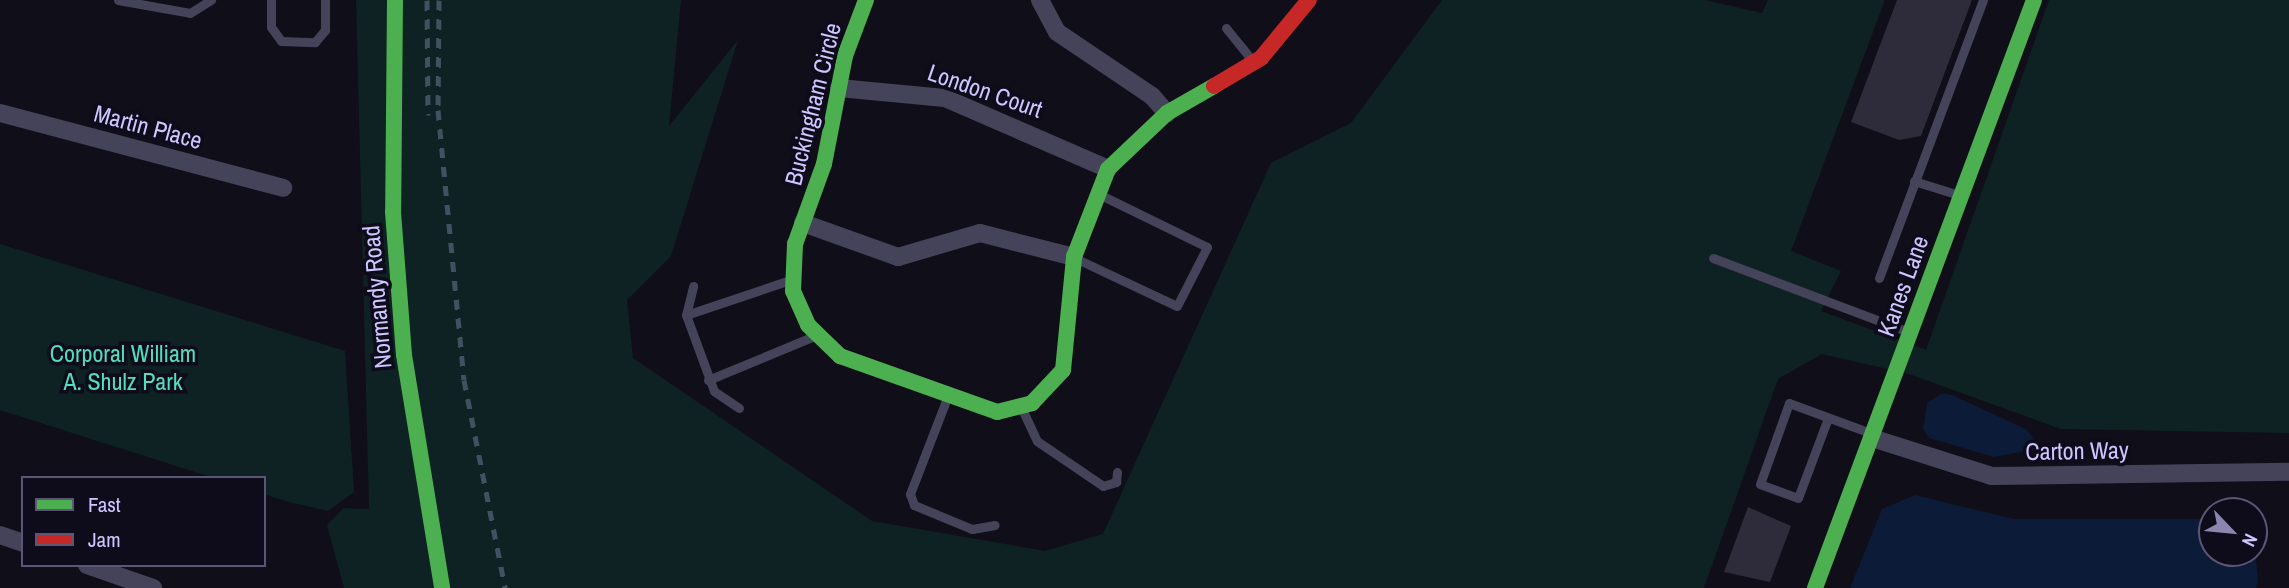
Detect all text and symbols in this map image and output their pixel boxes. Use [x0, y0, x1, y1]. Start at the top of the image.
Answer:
street label: Buckingham Circle [779, 20, 847, 188]
street label: London Court [924, 58, 1046, 124]
street label: Martin Place [91, 99, 205, 155]
street label: Normandy Road [356, 224, 398, 370]
street label: Kanes Lane [1872, 232, 1934, 340]
park label: Corporal William A. Shulz Park [50, 340, 196, 396]
street label: Carton Way [2025, 436, 2129, 466]
legend [21, 476, 266, 567]
text: Fast [88, 490, 121, 519]
north arrow [2198, 497, 2268, 567]
text: Jam [88, 525, 121, 554]
text: N [2236, 530, 2264, 551]

